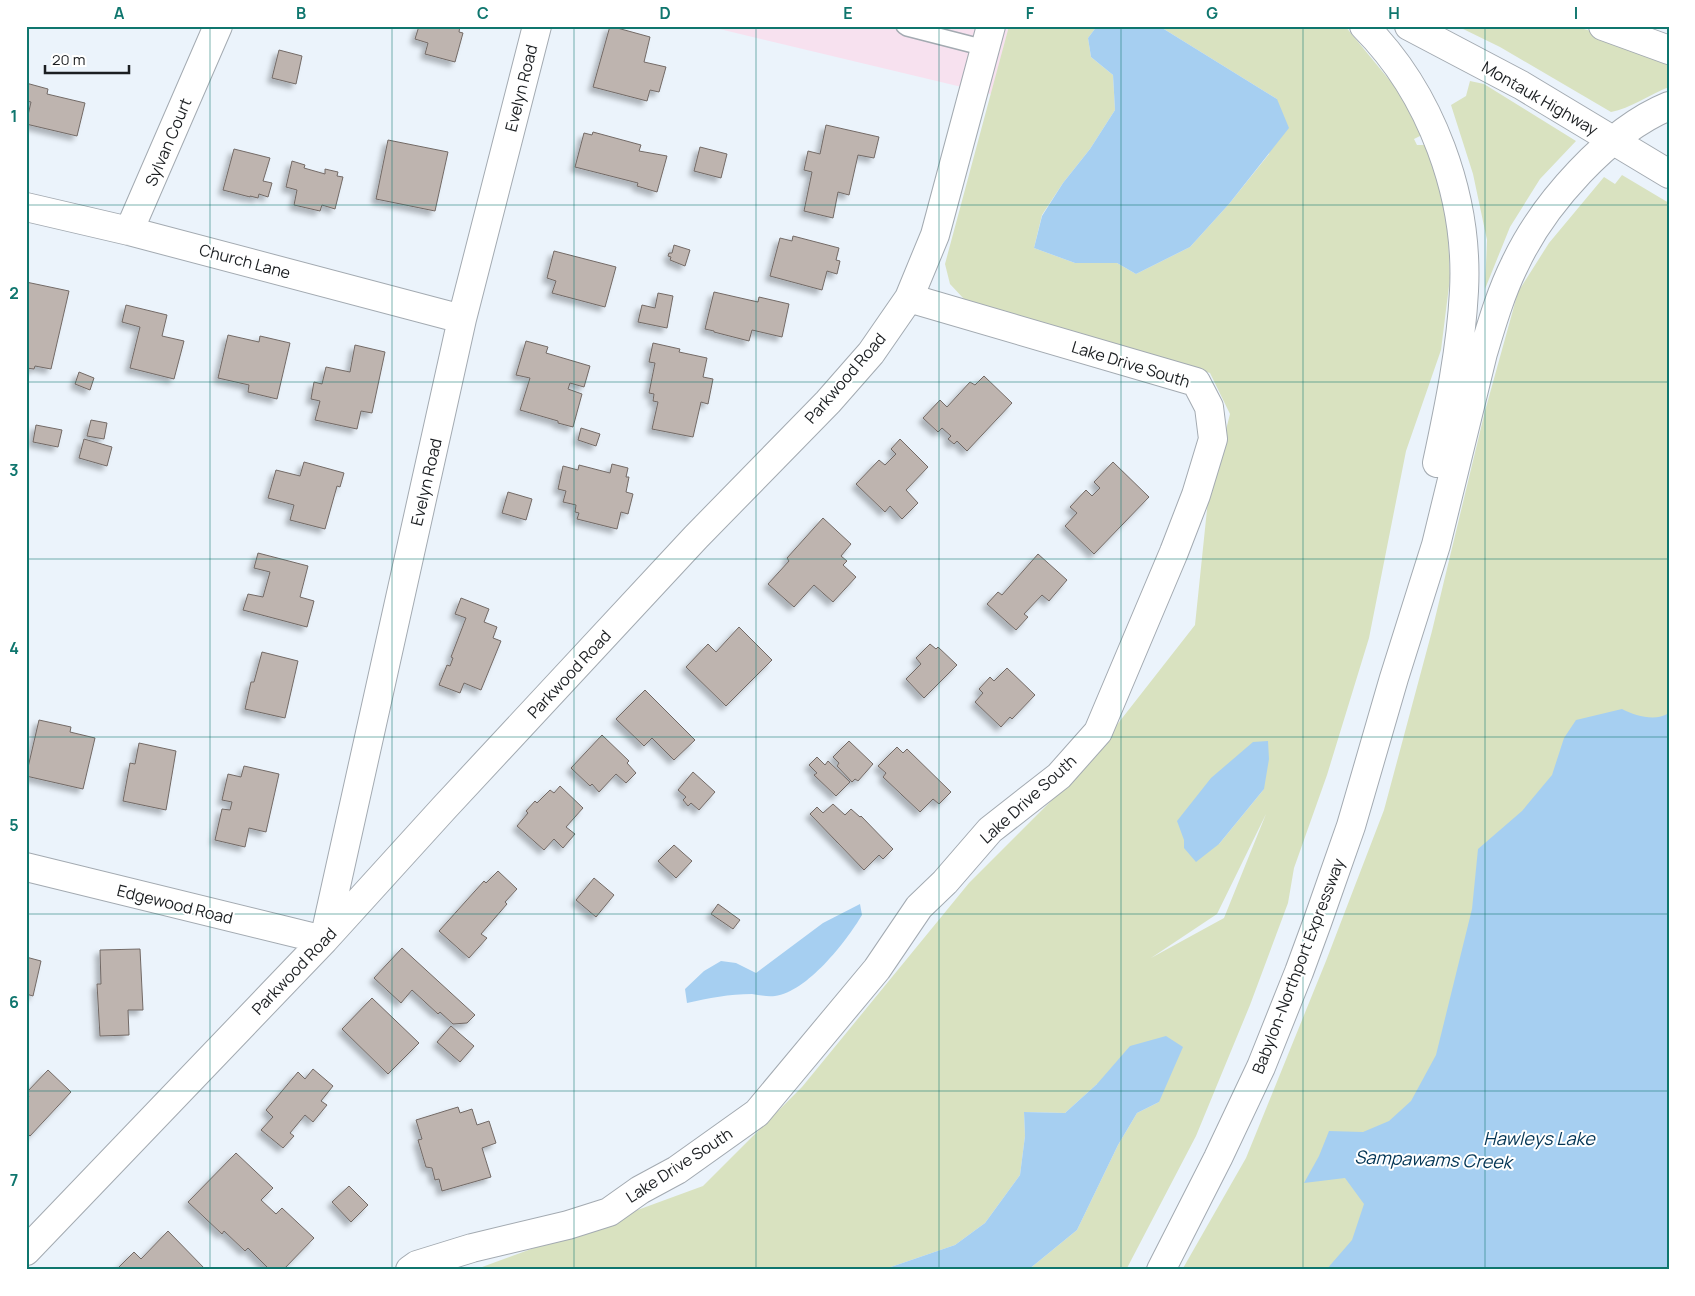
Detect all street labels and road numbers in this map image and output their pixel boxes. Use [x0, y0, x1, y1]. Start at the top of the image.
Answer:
street label: Evelyn Road [500, 42, 542, 134]
street label: Montauk Highway [1478, 56, 1603, 140]
street label: Sylvan Court [140, 95, 196, 189]
street label: Church Lane [197, 238, 293, 284]
street label: Parkwood Road [800, 328, 890, 428]
street label: Lake Drive South [1069, 336, 1193, 392]
street label: Evelyn Road [405, 436, 447, 528]
street label: Parkwood Road [522, 625, 616, 723]
street label: Lake Drive South [975, 750, 1081, 848]
street label: Babylon-Northport Expressway [1247, 855, 1350, 1077]
street label: Edgewood Road [115, 879, 235, 929]
street label: Parkwood Road [247, 923, 341, 1019]
street label: Lake Drive South [622, 1122, 736, 1208]

